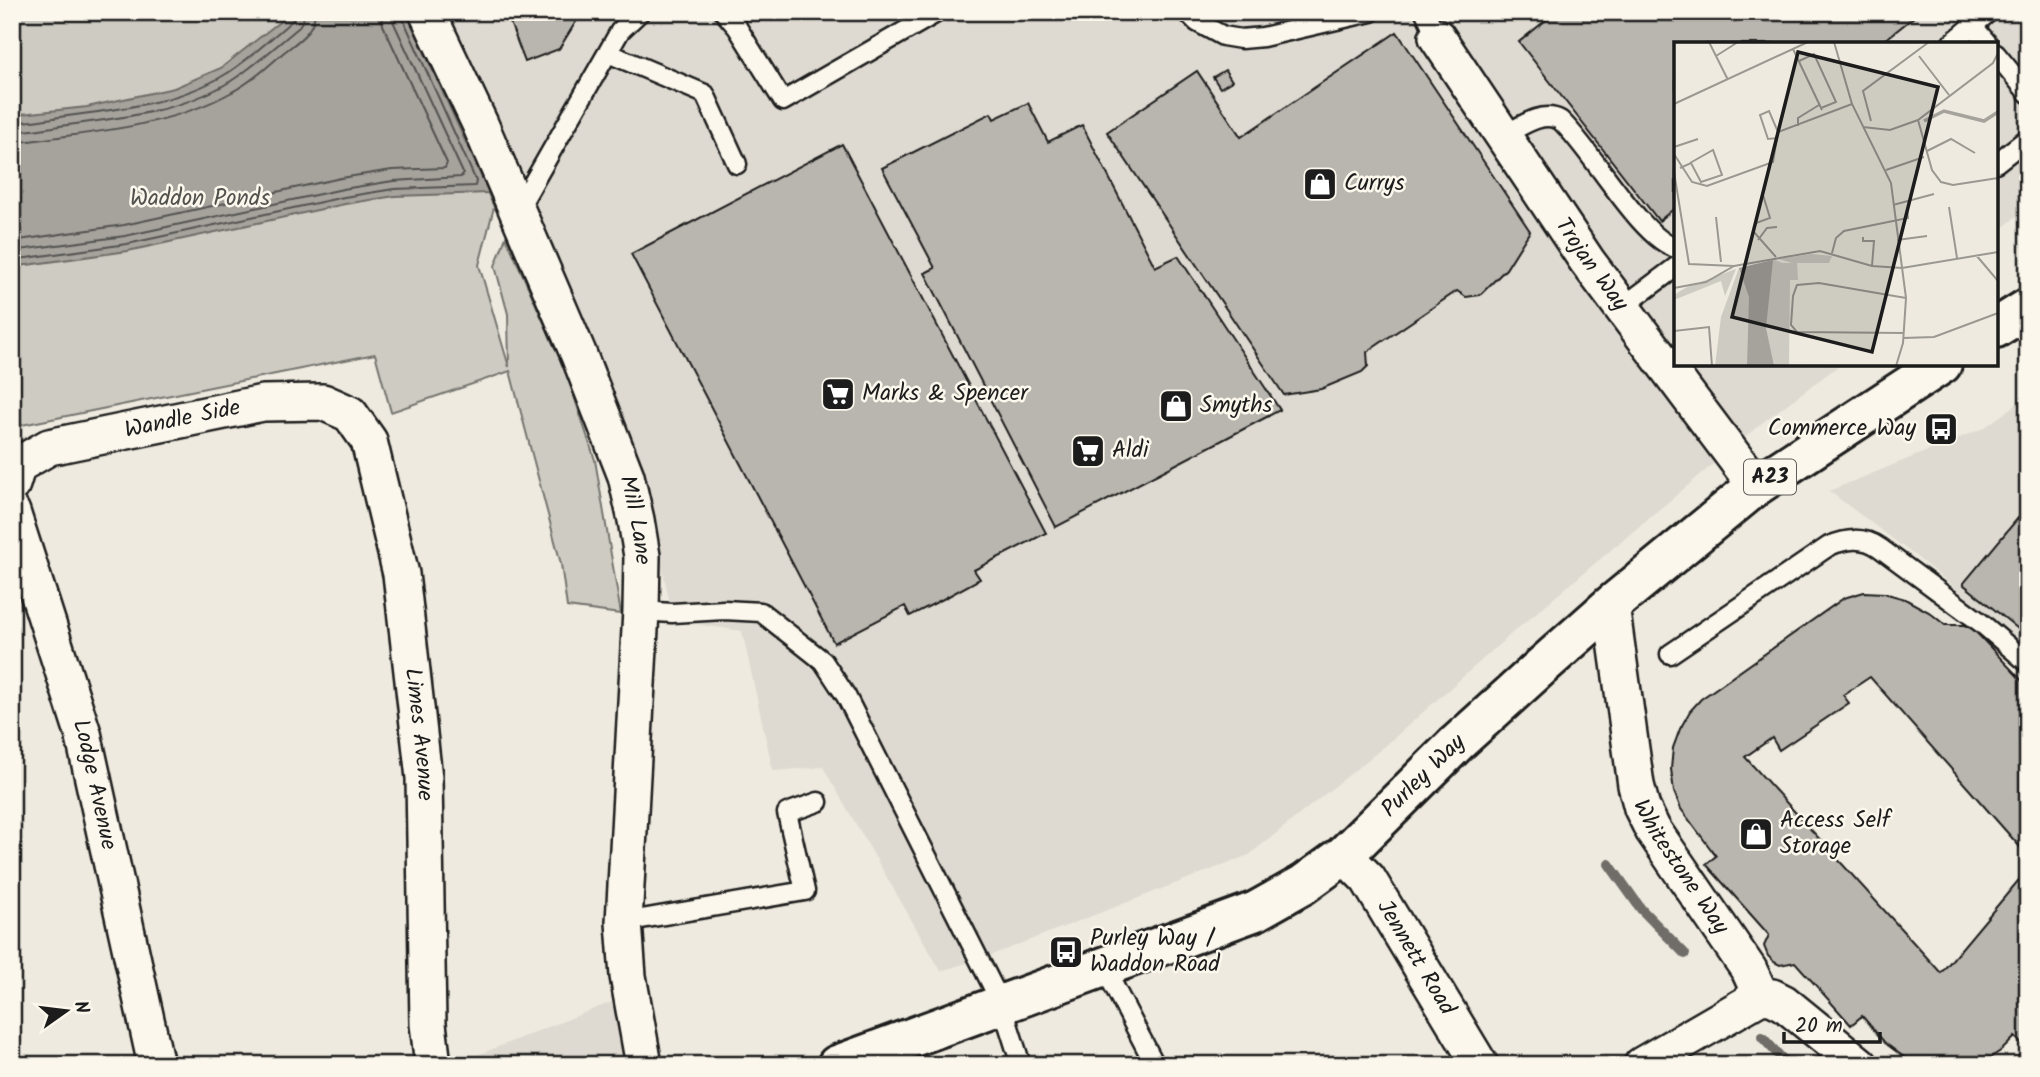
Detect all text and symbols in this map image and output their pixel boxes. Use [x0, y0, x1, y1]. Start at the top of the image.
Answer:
inset map [1674, 42, 1998, 366]
shop icon: Currys [1301, 165, 1339, 203]
place label: Currys [1344, 166, 1405, 202]
park label: Waddon Ponds [130, 181, 270, 217]
street label: Trojan Way [1545, 211, 1637, 320]
supermarket icon: Marks & Spencer [819, 375, 857, 413]
place label: Marks & Spencer [862, 376, 1029, 412]
shop icon: Smyths [1157, 387, 1195, 425]
place label: Smyths [1200, 388, 1273, 424]
street label: Wandle Side [121, 390, 244, 449]
bus stop icon: Commerce Way [1922, 410, 1960, 448]
place label: Commerce Way [1768, 411, 1916, 447]
supermarket icon: Aldi [1069, 432, 1107, 470]
place label: Aldi [1112, 433, 1150, 469]
road number: A23 [1744, 460, 1796, 494]
street label: Mill Lane [608, 472, 660, 565]
street label: Limes Avenue [394, 666, 442, 801]
street label: Lodge Avenue [62, 715, 126, 853]
street label: Purley Way [1373, 725, 1474, 826]
street label: Whitestone Way [1623, 793, 1738, 942]
place label: Access Self Storage [1780, 803, 1893, 865]
shop icon: Access Self Storage [1737, 815, 1775, 853]
street label: Jennett Road [1367, 893, 1464, 1023]
place label: Purley Way / Waddon Road [1090, 921, 1220, 983]
bus stop icon: Purley Way / Waddon Road [1047, 933, 1085, 971]
north arrow [32, 976, 102, 1046]
text: N [65, 998, 97, 1017]
scale bar [1784, 1000, 1881, 1044]
text: 20 m [1795, 1010, 1843, 1043]

